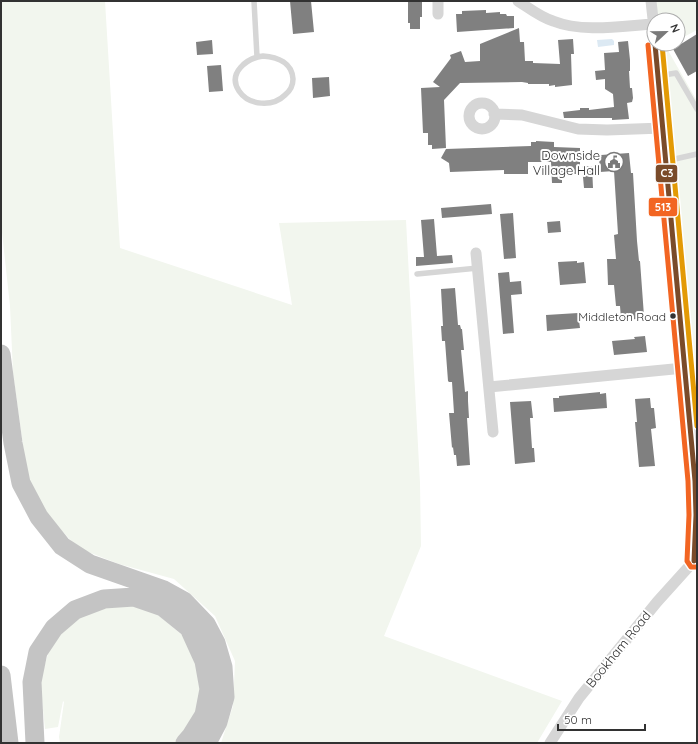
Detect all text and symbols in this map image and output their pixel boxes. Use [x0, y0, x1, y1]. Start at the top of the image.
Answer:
north arrow [646, 12, 686, 52]
text: N [667, 22, 683, 35]
place label: Downside Village Hall [533, 147, 600, 178]
public building icon: Downside Village Hall [603, 151, 625, 173]
line badge: C3 [655, 164, 678, 183]
text: C3 [661, 166, 673, 180]
line badge: 513 [648, 197, 678, 217]
text: 513 [655, 200, 671, 214]
place label: Middleton Road [578, 309, 666, 324]
marker: Middleton Road [668, 311, 678, 321]
street label: Bookham Road [582, 607, 654, 691]
scale bar [558, 706, 645, 732]
text: 50 m [564, 712, 592, 727]

